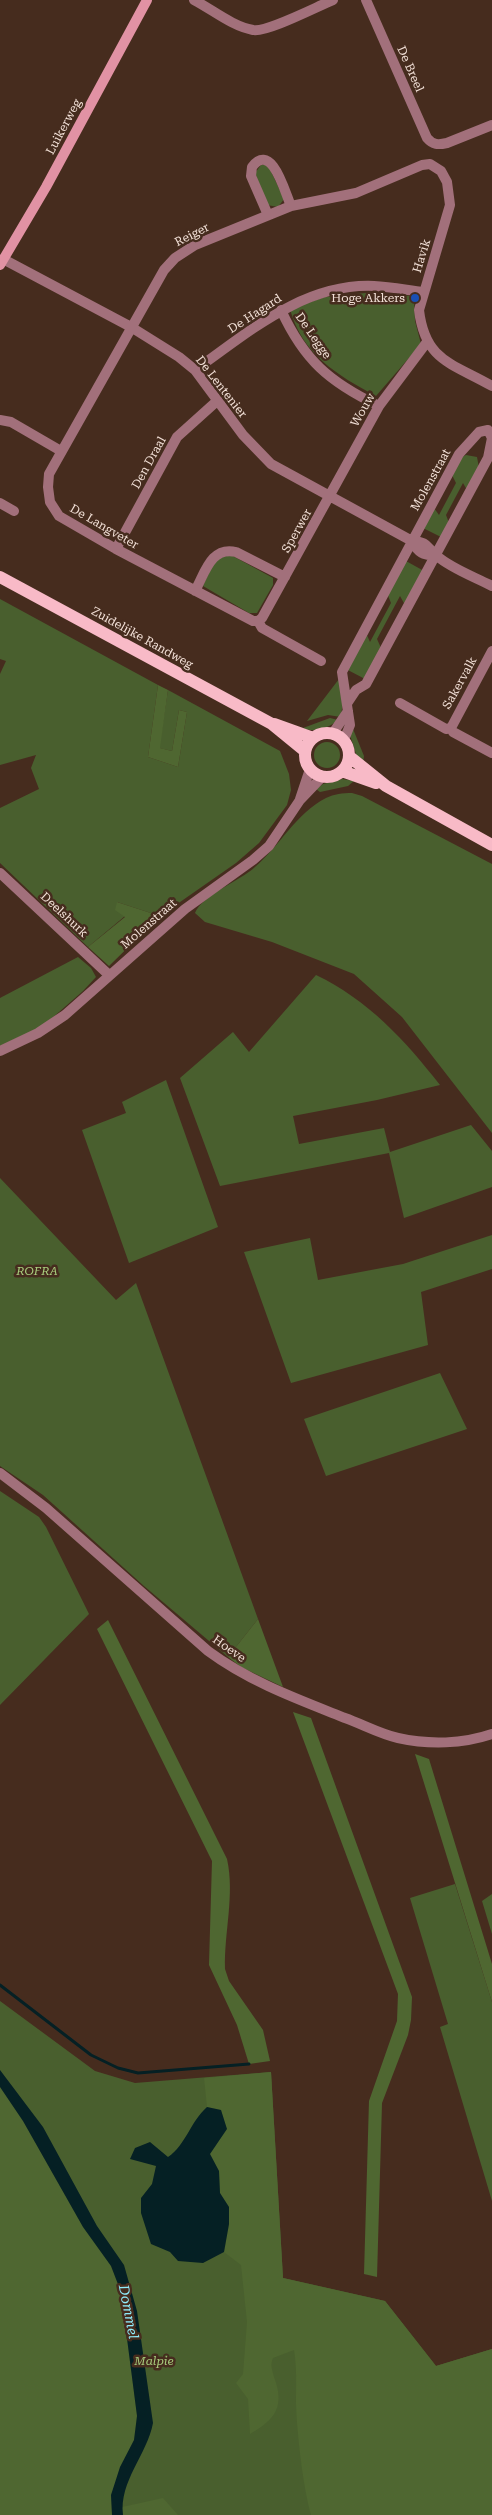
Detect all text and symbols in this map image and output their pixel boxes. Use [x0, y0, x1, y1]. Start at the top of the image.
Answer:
street label: De Breel [394, 44, 426, 94]
street label: Luikerweg [43, 97, 85, 157]
street label: Reiger [172, 220, 212, 250]
street label: Havik [410, 237, 434, 275]
street label: De Hagard [226, 291, 284, 337]
place label: Hoge Akkers [331, 291, 405, 305]
marker: Hoge Akkers [409, 292, 421, 304]
street label: De Legge [292, 310, 334, 362]
street label: De Lentenier [192, 353, 250, 421]
street label: Wouw [348, 391, 378, 429]
street label: Den Draal [129, 434, 169, 492]
street label: Molenstraat [408, 446, 454, 514]
street label: De Langveter [67, 502, 141, 552]
street label: Sperwer [279, 506, 315, 556]
street label: Zuidelijke Randweg [89, 604, 195, 672]
street label: Sakervalk [440, 654, 480, 712]
street label: Deelshurk [37, 889, 91, 941]
street label: Molenstraat [118, 896, 180, 952]
park label: ROFRA [16, 1264, 58, 1278]
street label: Hoeve [210, 1632, 248, 1666]
water label: Dommel [115, 2283, 141, 2341]
park label: Malpie [134, 2354, 174, 2368]

